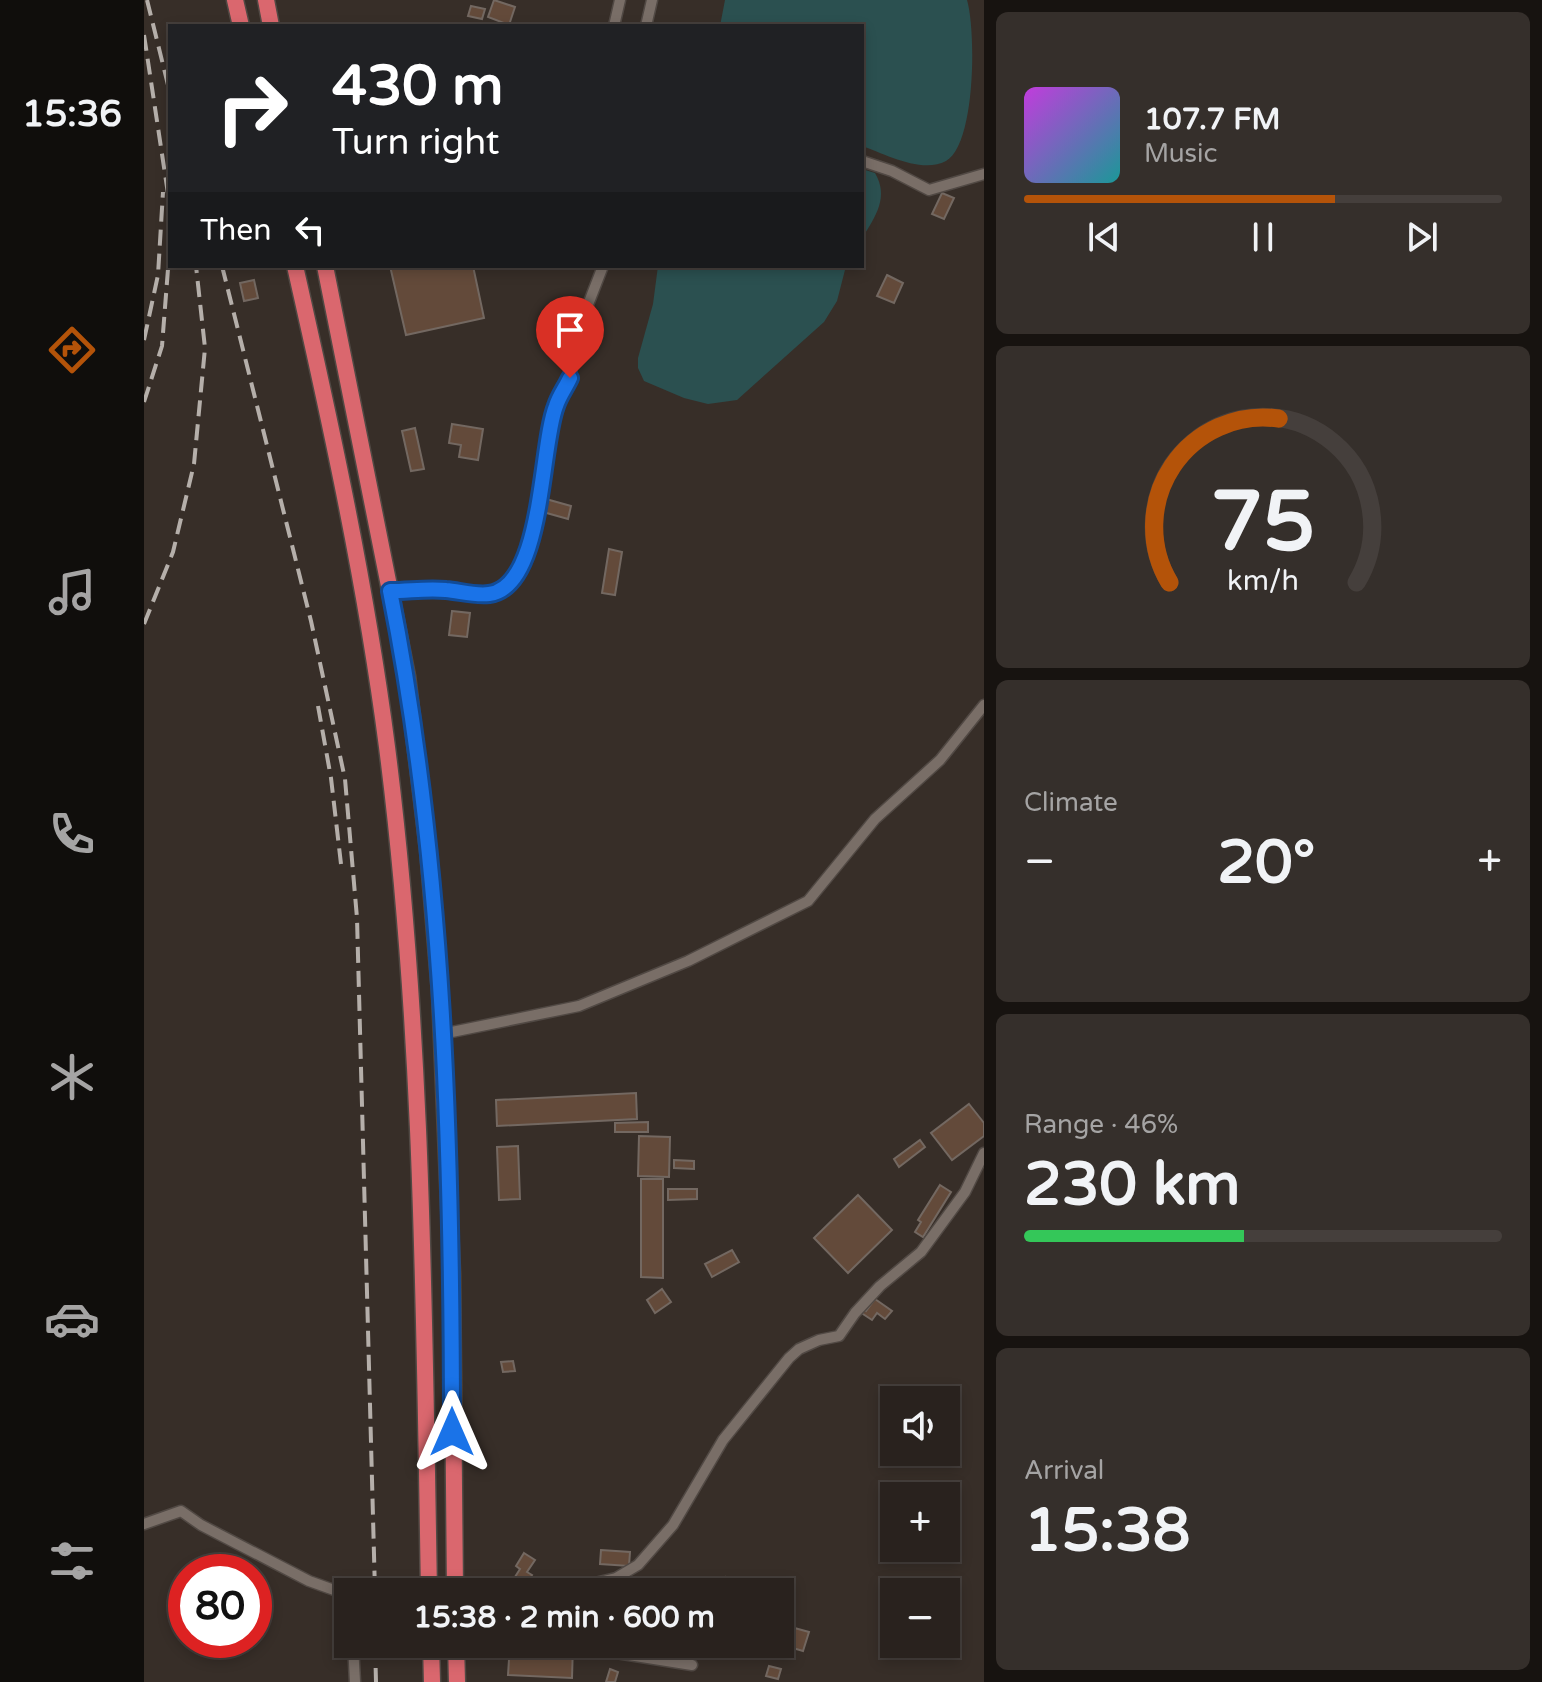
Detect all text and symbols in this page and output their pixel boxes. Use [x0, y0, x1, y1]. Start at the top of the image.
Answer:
text: 430 m [332, 53, 503, 120]
icon: right [200, 56, 304, 160]
text: 15:36 [22, 93, 122, 136]
text: 107.7 FM [1144, 101, 1280, 138]
text: Turn right [332, 121, 499, 164]
text: Music [1144, 138, 1217, 169]
icon: left [288, 208, 332, 252]
text: Then [200, 212, 272, 249]
icon: previous [1082, 215, 1126, 259]
icon: pause [1241, 215, 1285, 259]
icon: next [1400, 215, 1444, 259]
pin [536, 296, 604, 378]
icon: arrive [548, 308, 592, 352]
icon: directions [44, 322, 100, 378]
text: 75 [1211, 473, 1315, 573]
icon: music [44, 564, 100, 620]
text: km/h [1227, 564, 1299, 598]
text: Climate [1024, 787, 1118, 818]
icon: phone [44, 806, 100, 862]
text: 20° [1217, 827, 1315, 899]
text: − [1024, 836, 1055, 889]
text: + [1477, 836, 1502, 889]
icon: climate [44, 1049, 100, 1105]
text: Range · 46% [1024, 1109, 1178, 1140]
text: 230 km [1024, 1149, 1240, 1221]
icon: car [44, 1291, 100, 1347]
map controls [880, 1386, 960, 1658]
button: sound [880, 1386, 960, 1466]
position arrow [410, 1390, 494, 1474]
text: Arrival [1024, 1455, 1104, 1486]
button: + [880, 1482, 960, 1562]
text: 15:38 [1024, 1495, 1190, 1567]
icon: filters [44, 1533, 100, 1589]
speed limit sign: 80 [168, 1554, 272, 1658]
button: − [880, 1578, 960, 1658]
text: 15:38 · 2 min · 600 m [413, 1599, 715, 1636]

